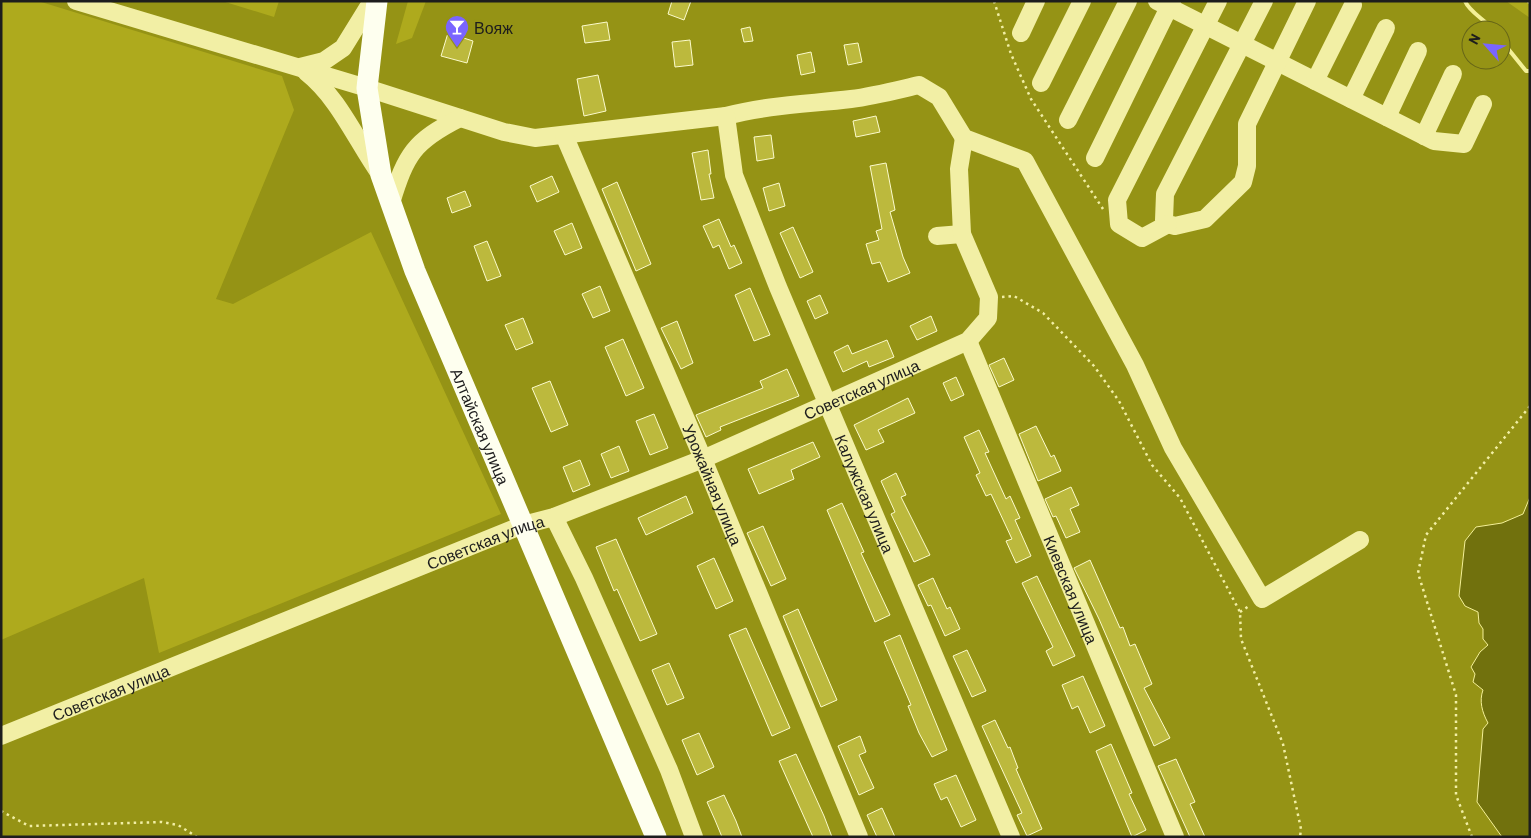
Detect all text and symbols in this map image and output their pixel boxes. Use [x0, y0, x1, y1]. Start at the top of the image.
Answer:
bar icon: Вояж [444, 14, 470, 48]
place label: Вояж [474, 18, 513, 37]
north arrow [1461, 20, 1511, 70]
text: N [1464, 31, 1484, 47]
street label: Советская улица [800, 355, 922, 423]
street label: Алтайская улица [448, 365, 514, 487]
street label: Урожайная улица [680, 421, 747, 548]
street label: Калужская улица [832, 431, 899, 555]
street label: Советская улица [424, 510, 546, 573]
street label: Киевская улица [1041, 532, 1103, 646]
street label: Советская улица [49, 660, 172, 724]

